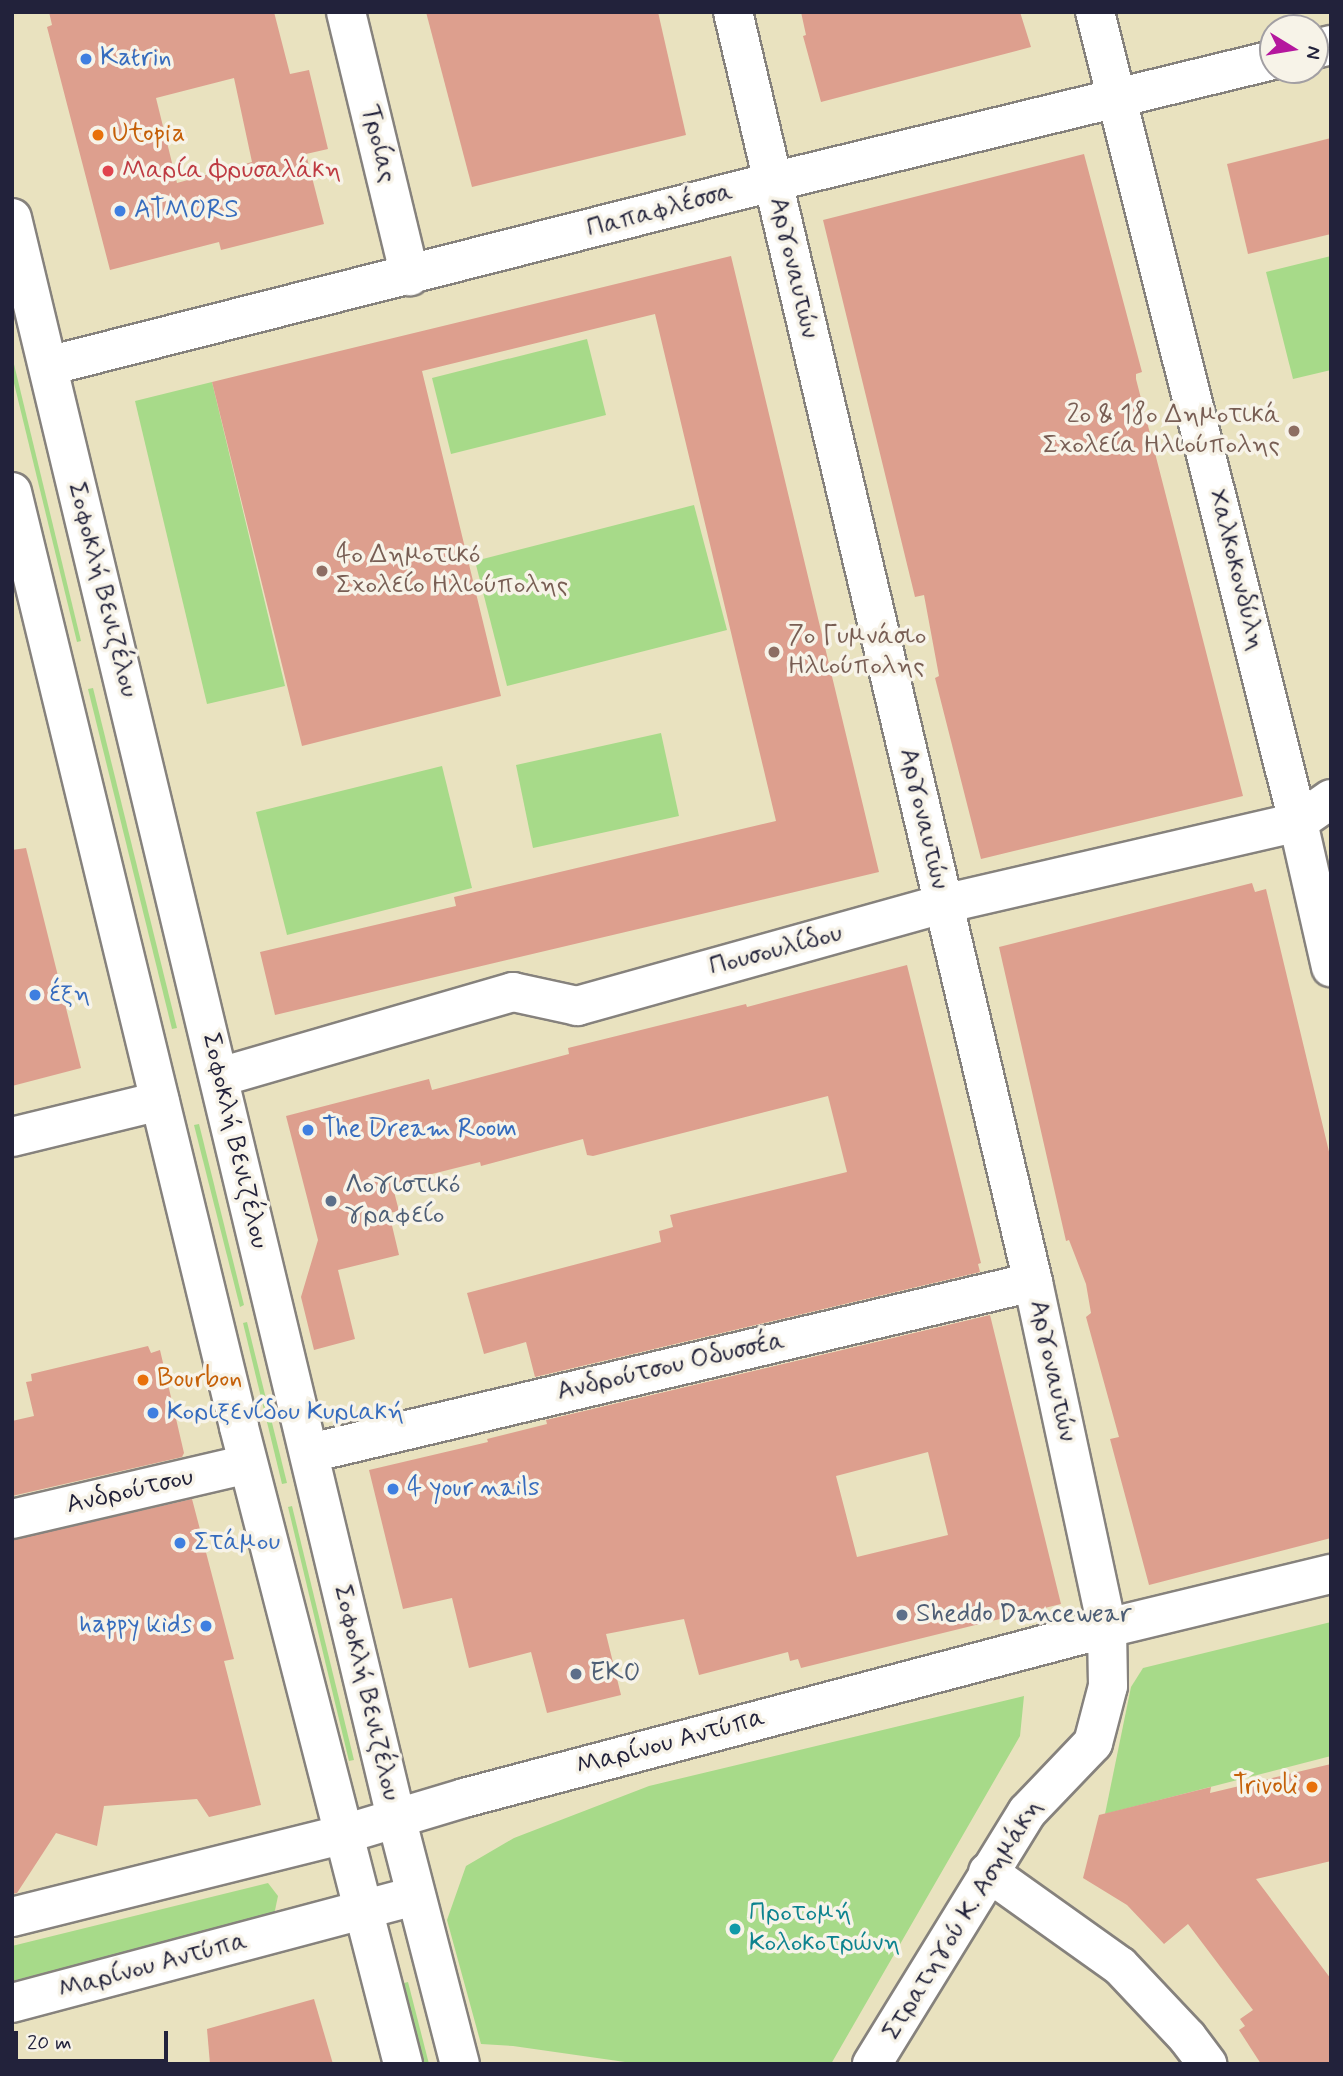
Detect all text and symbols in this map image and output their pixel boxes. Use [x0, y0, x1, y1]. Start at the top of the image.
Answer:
north arrow [1259, 14, 1329, 84]
place label: Katrin [100, 43, 172, 75]
text: N [1300, 44, 1327, 61]
marker: Katrin [78, 51, 94, 67]
street label: Τροίας [353, 102, 403, 186]
place label: Utopia [112, 119, 185, 151]
marker: Utopia [90, 127, 106, 143]
place label: Μαρία Φρυσαλάκη [122, 155, 341, 187]
marker: Μαρία Φρυσαλάκη [100, 163, 116, 179]
street label: Παπαφλέσσα [584, 177, 736, 245]
street label: Αργοναυτών [762, 194, 824, 342]
place label: ATMORS [134, 195, 239, 227]
marker: ATMORS [112, 203, 128, 219]
place label: 2ο & 18ο Δημοτικά Σχολεία Ηλιούπολης [1043, 400, 1280, 462]
marker: 2ο & 18ο Δημοτικά Σχολεία Ηλιούπολης [1286, 423, 1302, 439]
street label: Σοφοκλή Βενιζέλου [60, 479, 144, 701]
street label: Χαλκοκονδύλη [1201, 486, 1271, 654]
place label: 4ο Δημοτικό Σχολείο Ηλιούπολης [336, 540, 568, 602]
marker: 4ο Δημοτικό Σχολείο Ηλιούπολης [314, 563, 330, 579]
place label: 7ο Γυμνάσιο Ηλιούπολης [788, 621, 926, 682]
marker: 7ο Γυμνάσιο Ηλιούπολης [766, 644, 782, 660]
street label: Αργοναυτών [892, 745, 954, 893]
street label: Πουσουλίδου [706, 918, 846, 984]
place label: έξη [49, 979, 90, 1011]
marker: έξη [27, 987, 43, 1003]
street label: Σοφοκλή Βενιζέλου [194, 1030, 274, 1252]
place label: The Dream Room [322, 1114, 517, 1146]
marker: The Dream Room [300, 1122, 316, 1138]
place label: Λογιστικό γραφείο [345, 1170, 460, 1232]
marker: Λογιστικό γραφείο [323, 1193, 339, 1209]
street label: Αργοναυτών [1022, 1297, 1082, 1445]
street label: Ανδρούτσου Οδυσσέα [554, 1326, 788, 1408]
place label: Bourbon [157, 1364, 242, 1396]
marker: Bourbon [135, 1372, 151, 1388]
place label: Κοριξενίδου Κυριακή [167, 1397, 404, 1429]
marker: Κοριξενίδου Κυριακή [145, 1405, 161, 1421]
street label: Ανδρούτσου [63, 1462, 197, 1522]
place label: 4 your nails [407, 1473, 529, 1505]
marker: 4 your nails [385, 1481, 401, 1497]
place label: Στάμου [194, 1527, 280, 1559]
marker: Στάμου [172, 1535, 188, 1551]
street label: Σοφοκλή Βενιζέλου [326, 1582, 406, 1804]
place label: Sheddo Dancewear [916, 1599, 1122, 1631]
marker: Sheddo Dancewear [894, 1607, 910, 1623]
place label: happy kids [83, 1610, 192, 1642]
marker: happy kids [198, 1618, 214, 1634]
place label: EKO [590, 1658, 641, 1690]
marker: EKO [568, 1666, 584, 1682]
street label: Μαρίνου Αντύπα [573, 1703, 769, 1783]
place label: Trivoli [1233, 1771, 1298, 1803]
marker: Trivoli [1304, 1779, 1320, 1795]
street label: Στρατηγού Κ. Ασημάκη [876, 1794, 1050, 2046]
place label: Προτομή Κολοκοτρώνη [749, 1898, 900, 1960]
marker: Προτομή Κολοκοτρώνη [727, 1921, 743, 1937]
street label: Μαρίνου Αντύπα [55, 1926, 251, 2006]
scale bar [18, 2016, 172, 2060]
text: 20 m [27, 2029, 72, 2057]

